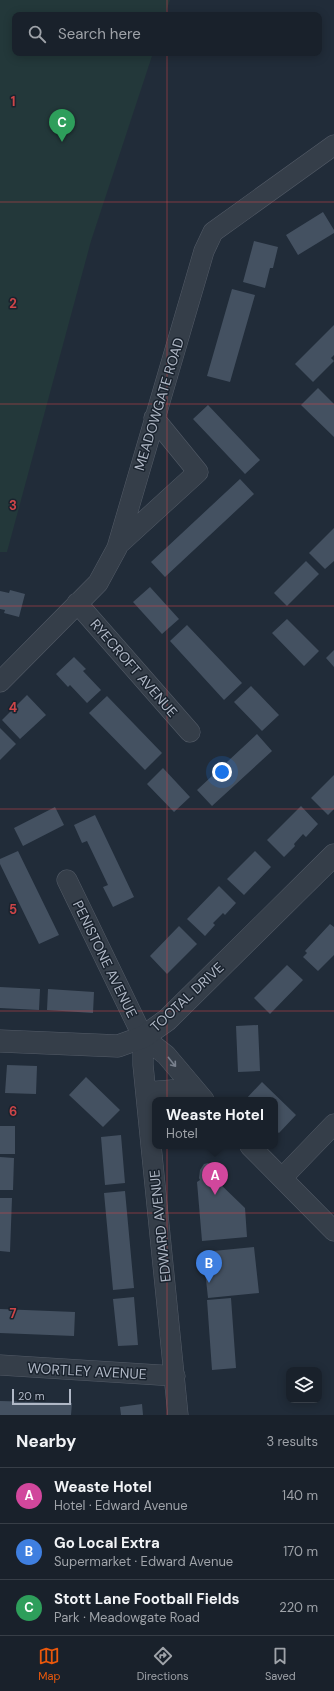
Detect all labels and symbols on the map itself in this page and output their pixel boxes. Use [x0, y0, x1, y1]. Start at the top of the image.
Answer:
text: 1 [11, 93, 15, 110]
pin: C [49, 109, 75, 142]
text: 2 [9, 295, 17, 312]
street label: MEADOWGATE ROAD [130, 335, 188, 473]
text: 3 [9, 497, 17, 514]
street label: RYECROFT AVENUE [86, 615, 182, 721]
text: 4 [9, 699, 17, 716]
your location [212, 762, 232, 782]
street label: PENISTONE AVENUE [69, 897, 141, 1021]
text: 5 [9, 901, 17, 918]
street label: TOOTAL DRIVE [146, 958, 228, 1036]
one-way arrow [168, 1057, 177, 1068]
text: 6 [9, 1103, 17, 1120]
pin: A [202, 1162, 228, 1195]
street label: EDWARD AVENUE [145, 1169, 175, 1283]
pin: B [196, 1250, 222, 1283]
text: 7 [10, 1305, 17, 1322]
street label: WORTLEY AVENUE [27, 1359, 147, 1383]
scale bar [12, 1387, 71, 1406]

